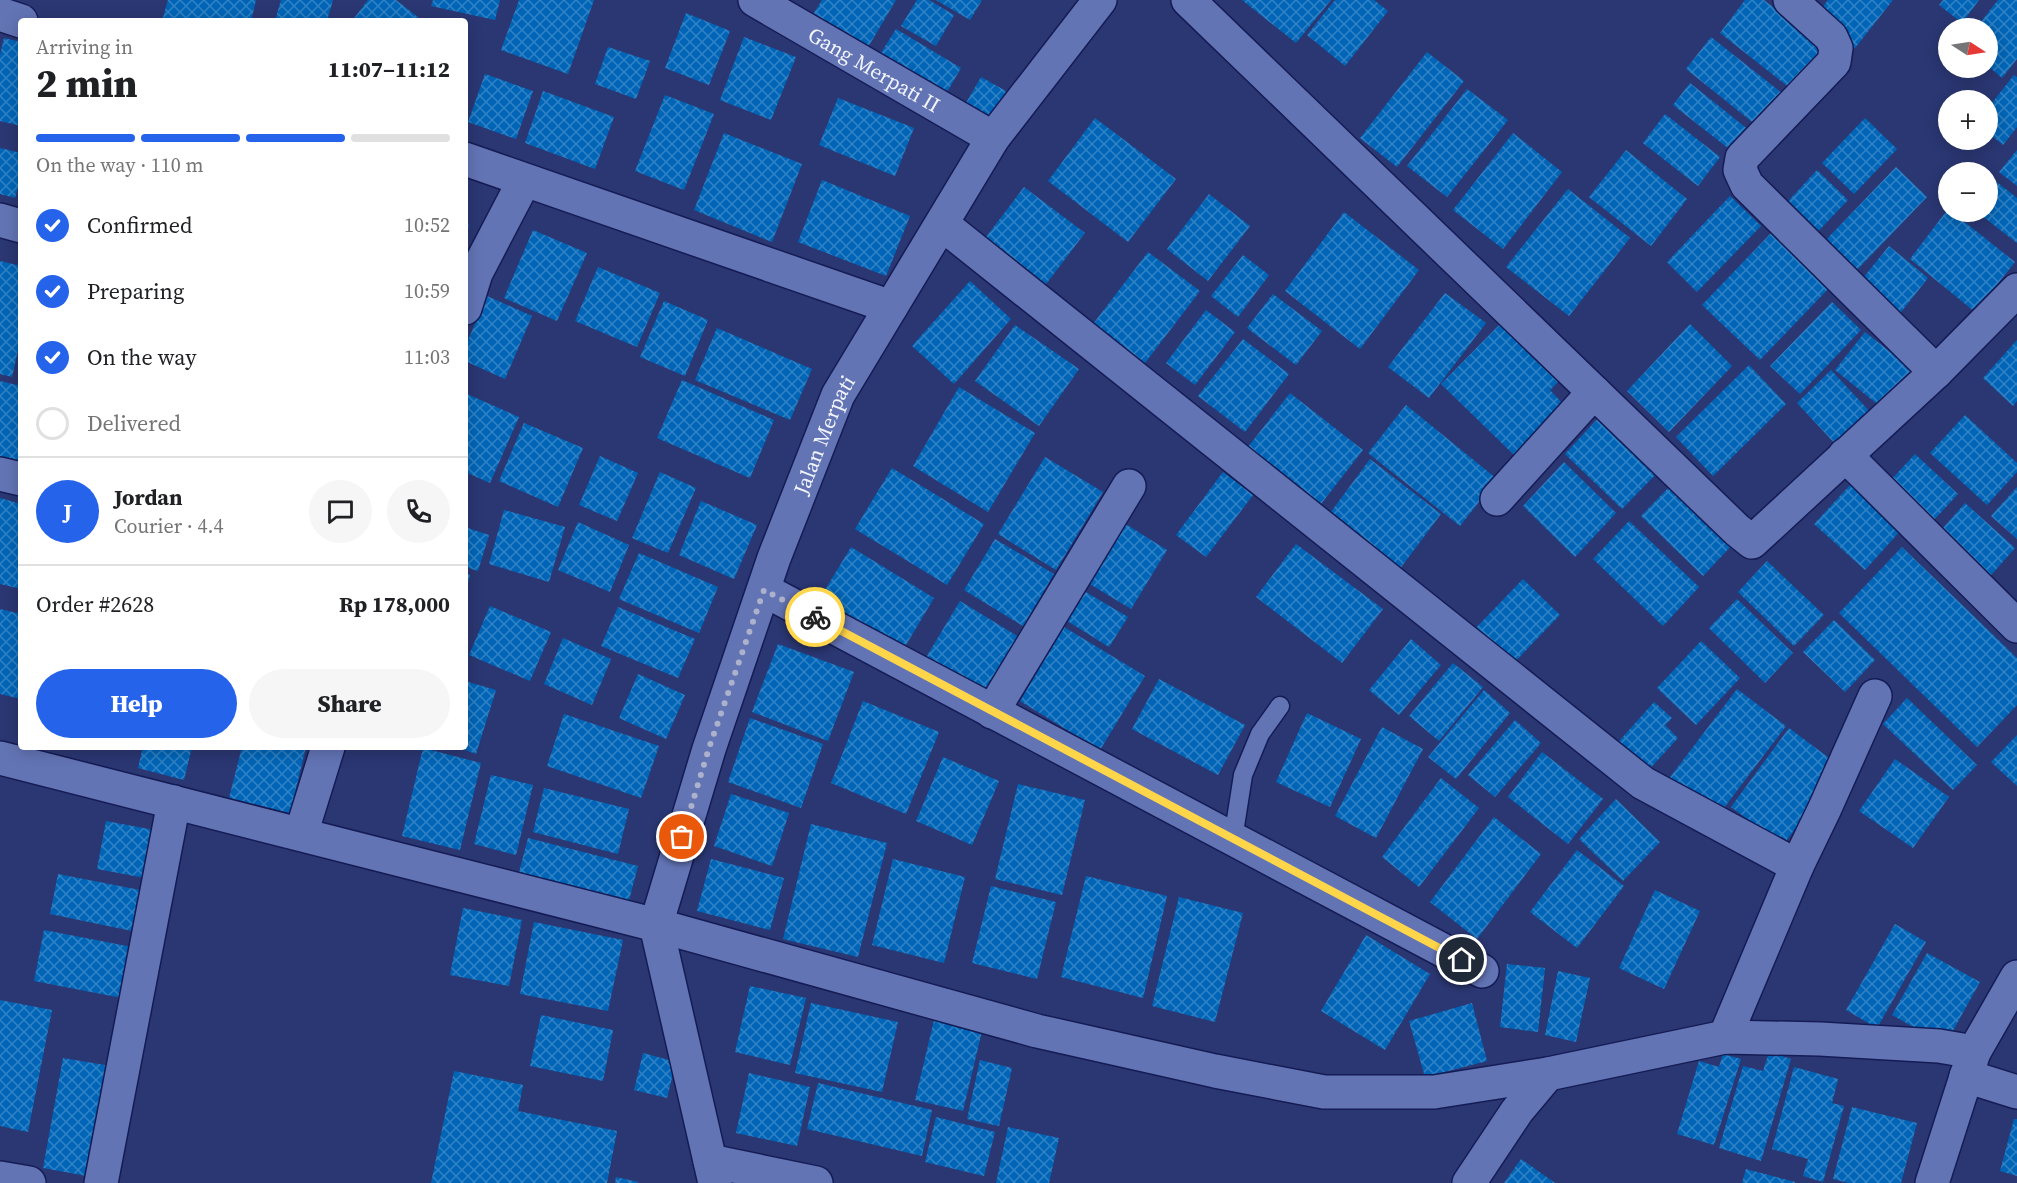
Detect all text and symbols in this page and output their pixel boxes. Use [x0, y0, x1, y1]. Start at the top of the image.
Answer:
north arrow [1938, 18, 1998, 78]
map controls [1938, 18, 1998, 222]
street label: Gang Merpati II [803, 20, 946, 119]
text: Arriving in [36, 33, 133, 61]
text: 11:07–11:12 [328, 54, 450, 84]
text: 2 min [36, 57, 138, 110]
button: + [1938, 90, 1998, 150]
text: On the way · 110 m [36, 151, 203, 179]
button: − [1938, 162, 1998, 222]
icon: check [36, 209, 69, 242]
text: Confirmed [87, 210, 192, 240]
text: 10:52 [404, 211, 450, 239]
icon: check [36, 275, 69, 308]
text: Preparing [87, 276, 184, 306]
text: 10:59 [404, 277, 450, 305]
icon: check [36, 341, 69, 374]
text: On the way [87, 342, 196, 372]
text: 11:03 [404, 343, 450, 371]
street label: Jalan Merpati [786, 370, 861, 500]
text: Delivered [87, 408, 181, 438]
button: chat [309, 480, 372, 543]
button: phone [387, 480, 450, 543]
text: Jordan [114, 482, 182, 512]
text: J [63, 496, 72, 526]
text: Courier · 4.4 [114, 512, 223, 540]
courier [785, 587, 845, 647]
text: Order #2628 [36, 589, 154, 619]
text: Rp 178,000 [339, 589, 450, 619]
icon: bike [799, 601, 832, 634]
button: Help [36, 669, 237, 738]
button: Share [249, 669, 450, 738]
pin [656, 811, 707, 862]
icon: bag [665, 820, 698, 853]
pin [1436, 934, 1487, 985]
icon: home [1445, 943, 1478, 976]

